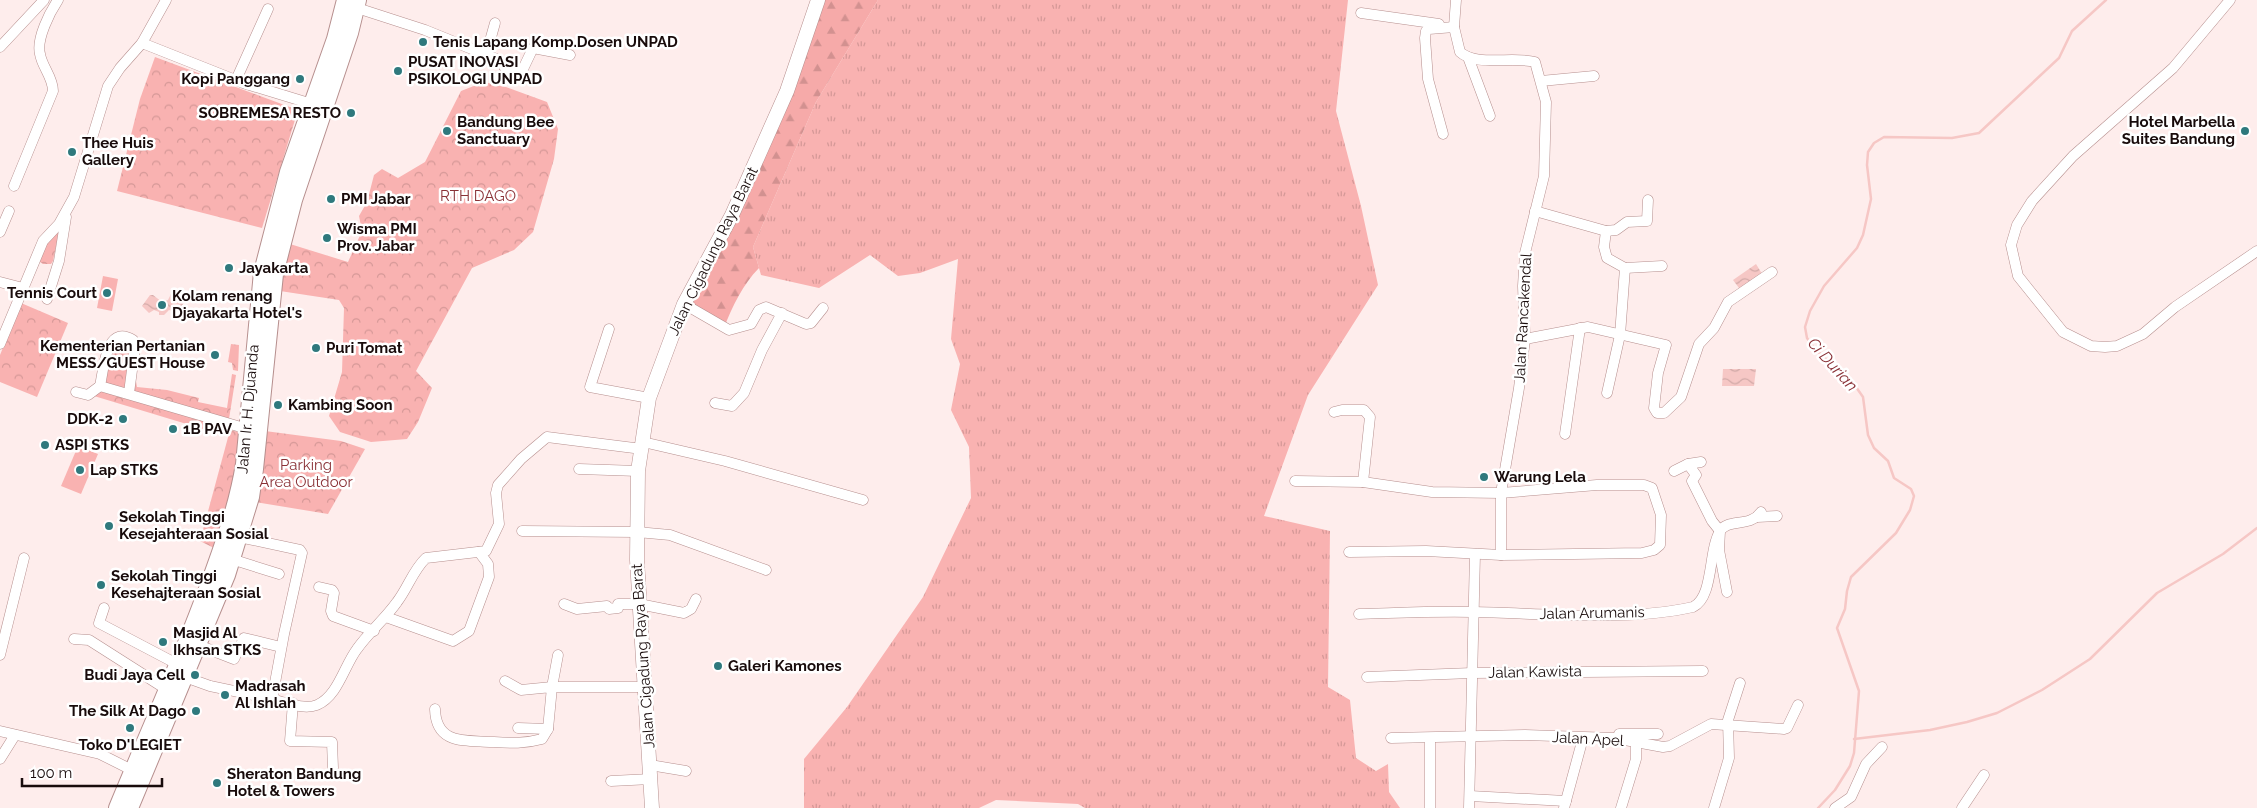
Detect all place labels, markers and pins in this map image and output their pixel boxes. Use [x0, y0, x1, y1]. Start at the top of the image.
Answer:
place label: Tenis Lapang Komp.Dosen UNPAD [433, 33, 678, 51]
marker: Tenis Lapang Komp.Dosen UNPAD [417, 36, 429, 48]
place label: PUSAT INOVASI PSIKOLOGI UNPAD [408, 53, 543, 88]
marker: PUSAT INOVASI PSIKOLOGI UNPAD [392, 65, 404, 77]
place label: Kopi Panggang [181, 70, 290, 88]
marker: Kopi Panggang [294, 73, 306, 85]
place label: SOBREMESA RESTO [199, 104, 341, 122]
marker: SOBREMESA RESTO [345, 107, 357, 119]
place label: Bandung Bee Sanctuary [457, 113, 554, 148]
place label: Hotel Marbella Suites Bandung [2122, 113, 2235, 148]
marker: Bandung Bee Sanctuary [441, 125, 453, 137]
marker: Hotel Marbella Suites Bandung [2239, 125, 2251, 137]
place label: Thee Huis Gallery [82, 134, 154, 169]
marker: Thee Huis Gallery [66, 146, 78, 158]
place label: PMI Jabar [341, 190, 411, 208]
marker: PMI Jabar [325, 193, 337, 205]
place label: Wisma PMI Prov. Jabar [337, 220, 417, 255]
marker: Wisma PMI Prov. Jabar [321, 232, 333, 244]
place label: Jayakarta [239, 259, 309, 277]
marker: Jayakarta [223, 262, 235, 274]
place label: Tennis Court [7, 284, 97, 302]
marker: Tennis Court [101, 287, 113, 299]
place label: Kolam renang Djayakarta Hotel's [172, 287, 302, 322]
marker: Kolam renang Djayakarta Hotel's [156, 299, 168, 311]
place label: Kementerian Pertanian MESS/GUEST House [40, 337, 205, 372]
place label: Puri Tomat [326, 339, 403, 357]
marker: Puri Tomat [310, 342, 322, 354]
marker: Kementerian Pertanian MESS/GUEST House [209, 349, 221, 361]
place label: Kambing Soon [288, 396, 393, 414]
marker: Kambing Soon [272, 399, 284, 411]
place label: DDK-2 [67, 410, 113, 428]
marker: DDK-2 [117, 413, 129, 425]
place label: 1B PAV [183, 420, 233, 438]
marker: 1B PAV [167, 423, 179, 435]
place label: ASPI STKS [55, 436, 129, 454]
marker: ASPI STKS [39, 439, 51, 451]
place label: Lap STKS [90, 461, 158, 479]
marker: Lap STKS [74, 464, 86, 476]
place label: Warung Lela [1494, 468, 1586, 486]
marker: Warung Lela [1478, 471, 1490, 483]
place label: Sekolah Tinggi Kesejahteraan Sosial [119, 508, 269, 543]
marker: Sekolah Tinggi Kesejahteraan Sosial [103, 520, 115, 532]
place label: Sekolah Tinggi Kesehajteraan Sosial [111, 567, 261, 602]
marker: Sekolah Tinggi Kesehajteraan Sosial [95, 579, 107, 591]
place label: Masjid Al Ikhsan STKS [173, 624, 261, 659]
marker: Masjid Al Ikhsan STKS [157, 636, 169, 648]
place label: Galeri Kamones [728, 657, 842, 675]
marker: Galeri Kamones [712, 660, 724, 672]
place label: Budi Jaya Cell [84, 666, 185, 684]
marker: Budi Jaya Cell [189, 669, 201, 681]
place label: Madrasah Al Ishlah [235, 677, 306, 712]
marker: Madrasah Al Ishlah [219, 689, 231, 701]
place label: The Silk At Dago [69, 702, 186, 720]
marker: The Silk At Dago [190, 705, 202, 717]
marker: Toko D'LEGIET [124, 722, 136, 734]
place label: Toko D'LEGIET [79, 736, 182, 754]
place label: Sheraton Bandung Hotel & Towers [227, 765, 361, 800]
marker: Sheraton Bandung Hotel & Towers [211, 777, 223, 789]

